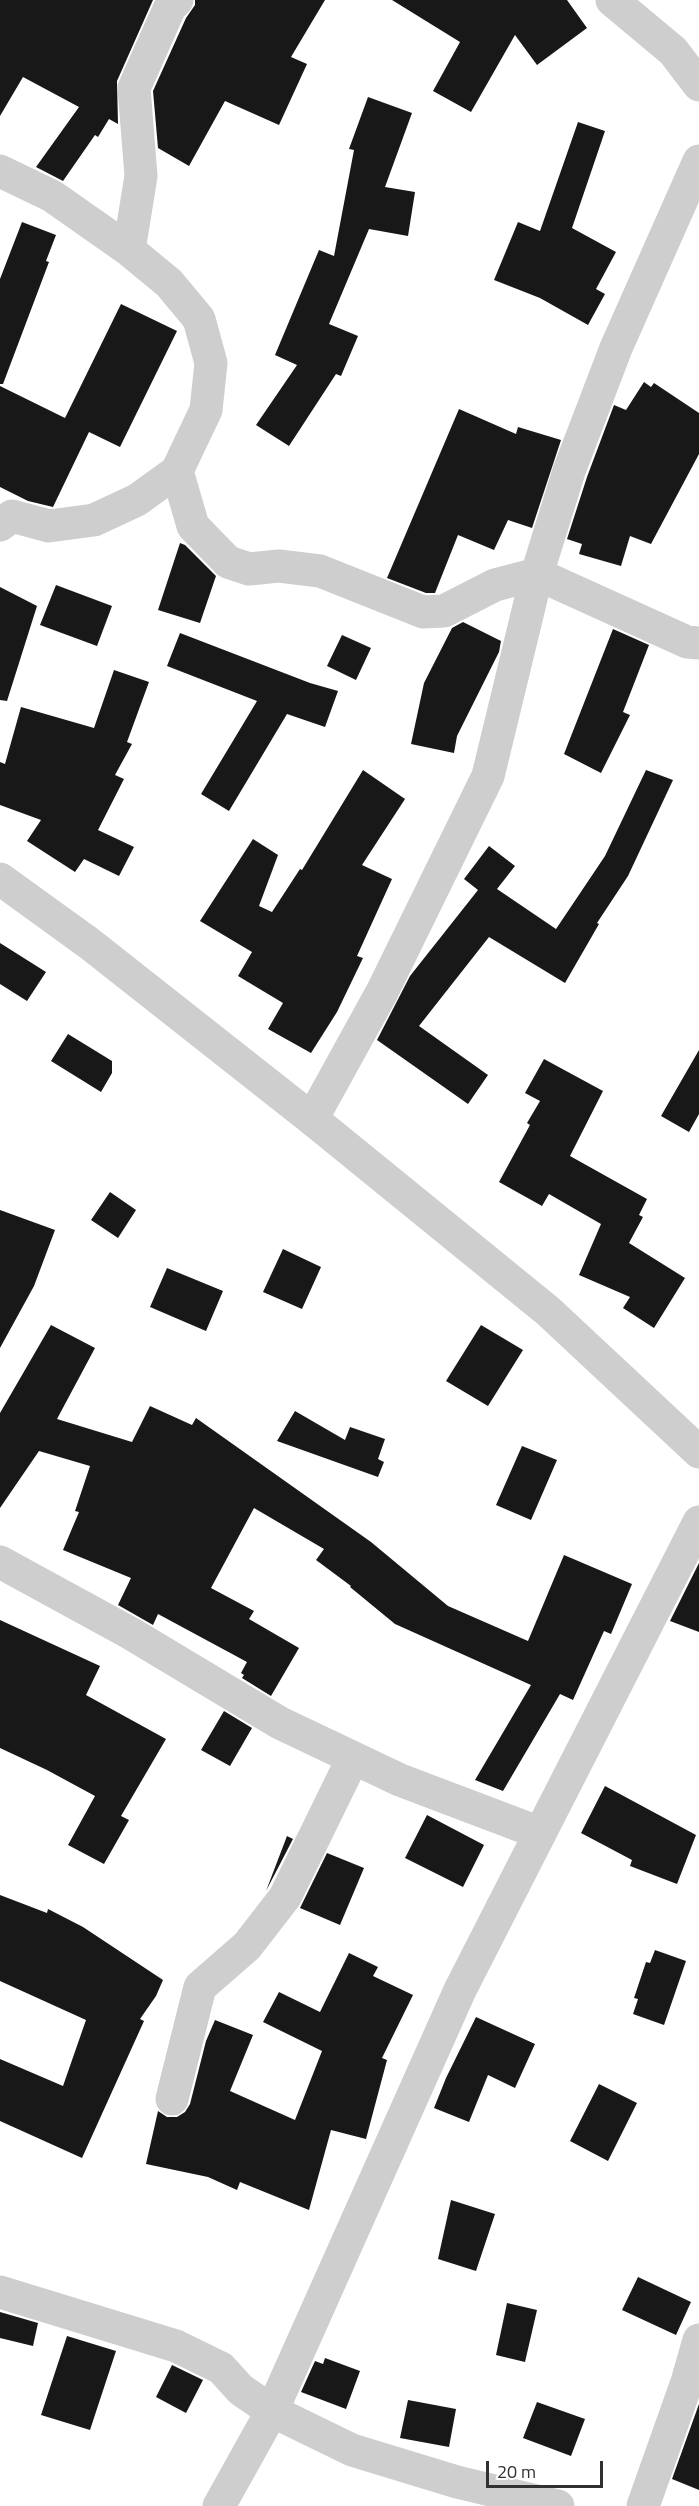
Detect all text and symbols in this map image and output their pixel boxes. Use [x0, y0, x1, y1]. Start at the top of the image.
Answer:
scale bar [489, 2449, 606, 2487]
text: 20 m [497, 2458, 536, 2485]

